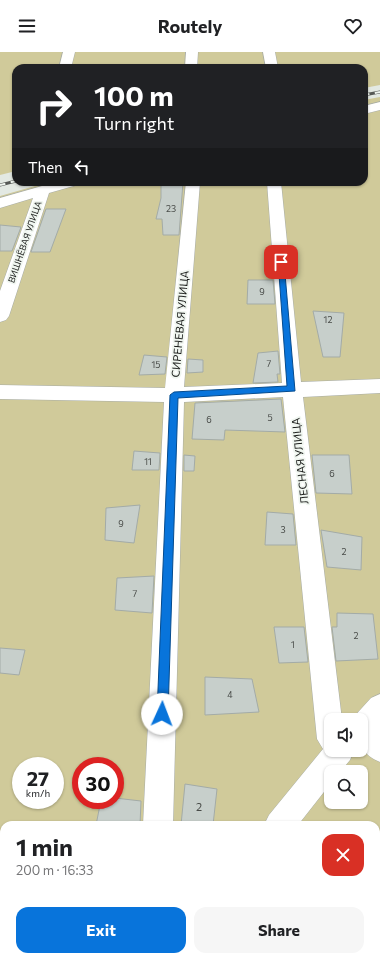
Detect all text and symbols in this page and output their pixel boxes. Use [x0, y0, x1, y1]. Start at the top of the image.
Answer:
icon: menu [16, 15, 38, 37]
text: Routely [158, 15, 222, 37]
icon: heart [342, 15, 364, 37]
text: 100 m [94, 78, 174, 112]
icon: right [28, 80, 80, 132]
text: Turn right [94, 112, 174, 134]
icon: left [71, 156, 93, 178]
text: Then [28, 158, 63, 176]
street label: ВИШНЁВАЯ УЛИЦА [5, 200, 44, 284]
house number: 23 [166, 203, 176, 214]
pin [264, 245, 298, 279]
icon: arrive [270, 251, 292, 273]
street label: СИРЕНЕВАЯ УЛИЦА [168, 270, 191, 378]
house number: 9 [259, 286, 265, 297]
house number: 12 [324, 314, 332, 325]
house number: 7 [267, 358, 272, 369]
house number: 15 [151, 359, 161, 370]
house number: 5 [267, 412, 273, 423]
house number: 6 [206, 414, 212, 425]
street label: ЛЕСНАЯ УЛИЦА [288, 417, 310, 505]
house number: 11 [144, 456, 152, 467]
house number: 6 [329, 468, 335, 479]
house number: 9 [118, 518, 124, 529]
house number: 3 [280, 524, 286, 535]
house number: 2 [342, 546, 347, 557]
house number: 7 [133, 588, 138, 599]
house number: 2 [354, 630, 359, 641]
house number: 1 [291, 639, 295, 650]
house number: 4 [227, 689, 233, 700]
position arrow [141, 693, 183, 735]
map controls [324, 713, 368, 809]
button: sound [324, 713, 368, 757]
speed limit sign: 30 [72, 757, 124, 809]
button: search [324, 765, 368, 809]
text: 27 [27, 766, 49, 790]
text: km/h [26, 787, 50, 799]
house number: 2 [196, 800, 202, 813]
text: 1 min [16, 832, 73, 861]
button: close [322, 834, 364, 876]
text: 200 m · 16:33 [16, 862, 93, 878]
button: Exit [16, 907, 186, 953]
button: Share [194, 907, 364, 953]

